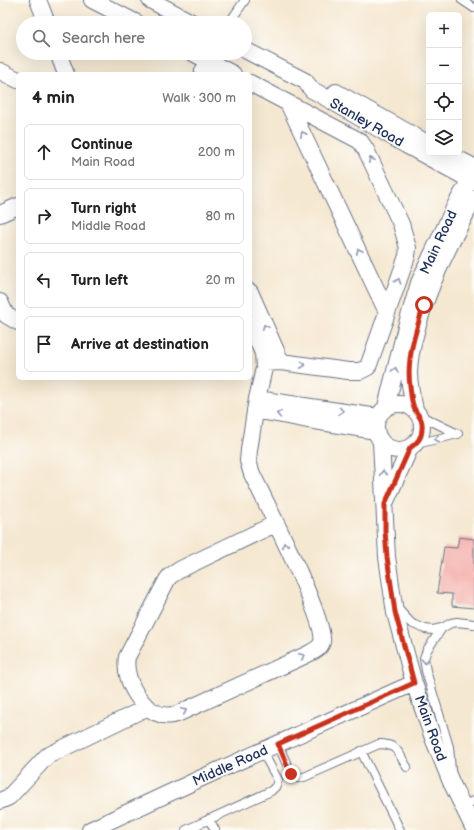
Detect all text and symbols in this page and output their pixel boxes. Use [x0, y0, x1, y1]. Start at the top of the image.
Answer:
map controls [426, 12, 462, 156]
button: + [426, 12, 462, 48]
search box [16, 16, 252, 60]
icon: search [30, 27, 52, 49]
text: Search here [62, 29, 145, 48]
button: − [426, 48, 462, 84]
button: locate [426, 84, 462, 120]
text: 4 min [32, 88, 75, 108]
text: Walk · 300 m [162, 90, 236, 106]
street label: Stanley Road [327, 94, 407, 150]
button: layers [426, 120, 462, 156]
one-way arrow [300, 131, 308, 138]
text: Continue [71, 135, 133, 154]
icon: ahead [33, 141, 55, 163]
text: 200 m [198, 144, 235, 160]
text: Main Road [71, 154, 135, 170]
one-way arrow [368, 157, 376, 164]
text: Turn right [71, 199, 136, 218]
icon: right [33, 205, 55, 227]
street label: Main Road [416, 207, 461, 277]
text: 80 m [206, 208, 235, 224]
text: Middle Road [71, 218, 146, 234]
one-way arrow [356, 248, 364, 256]
icon: left [33, 269, 55, 291]
text: Turn left [71, 271, 128, 290]
text: 20 m [205, 272, 235, 288]
one-way arrow [393, 277, 402, 284]
route start [415, 296, 433, 314]
one-way arrow [262, 323, 270, 330]
icon: arrive [33, 333, 55, 355]
text: Arrive at destination [71, 335, 209, 354]
one-way arrow [300, 360, 306, 369]
one-way arrow [390, 366, 399, 373]
one-way arrow [337, 406, 344, 415]
one-way arrow [276, 411, 282, 419]
one-way arrow [434, 435, 440, 443]
one-way arrow [378, 470, 387, 476]
one-way arrow [282, 542, 290, 550]
one-way arrow [297, 653, 305, 661]
one-way arrow [421, 659, 429, 665]
street label: Main Road [411, 693, 450, 763]
one-way arrow [179, 708, 187, 716]
street label: Middle Road [190, 741, 270, 790]
route end [282, 765, 300, 783]

